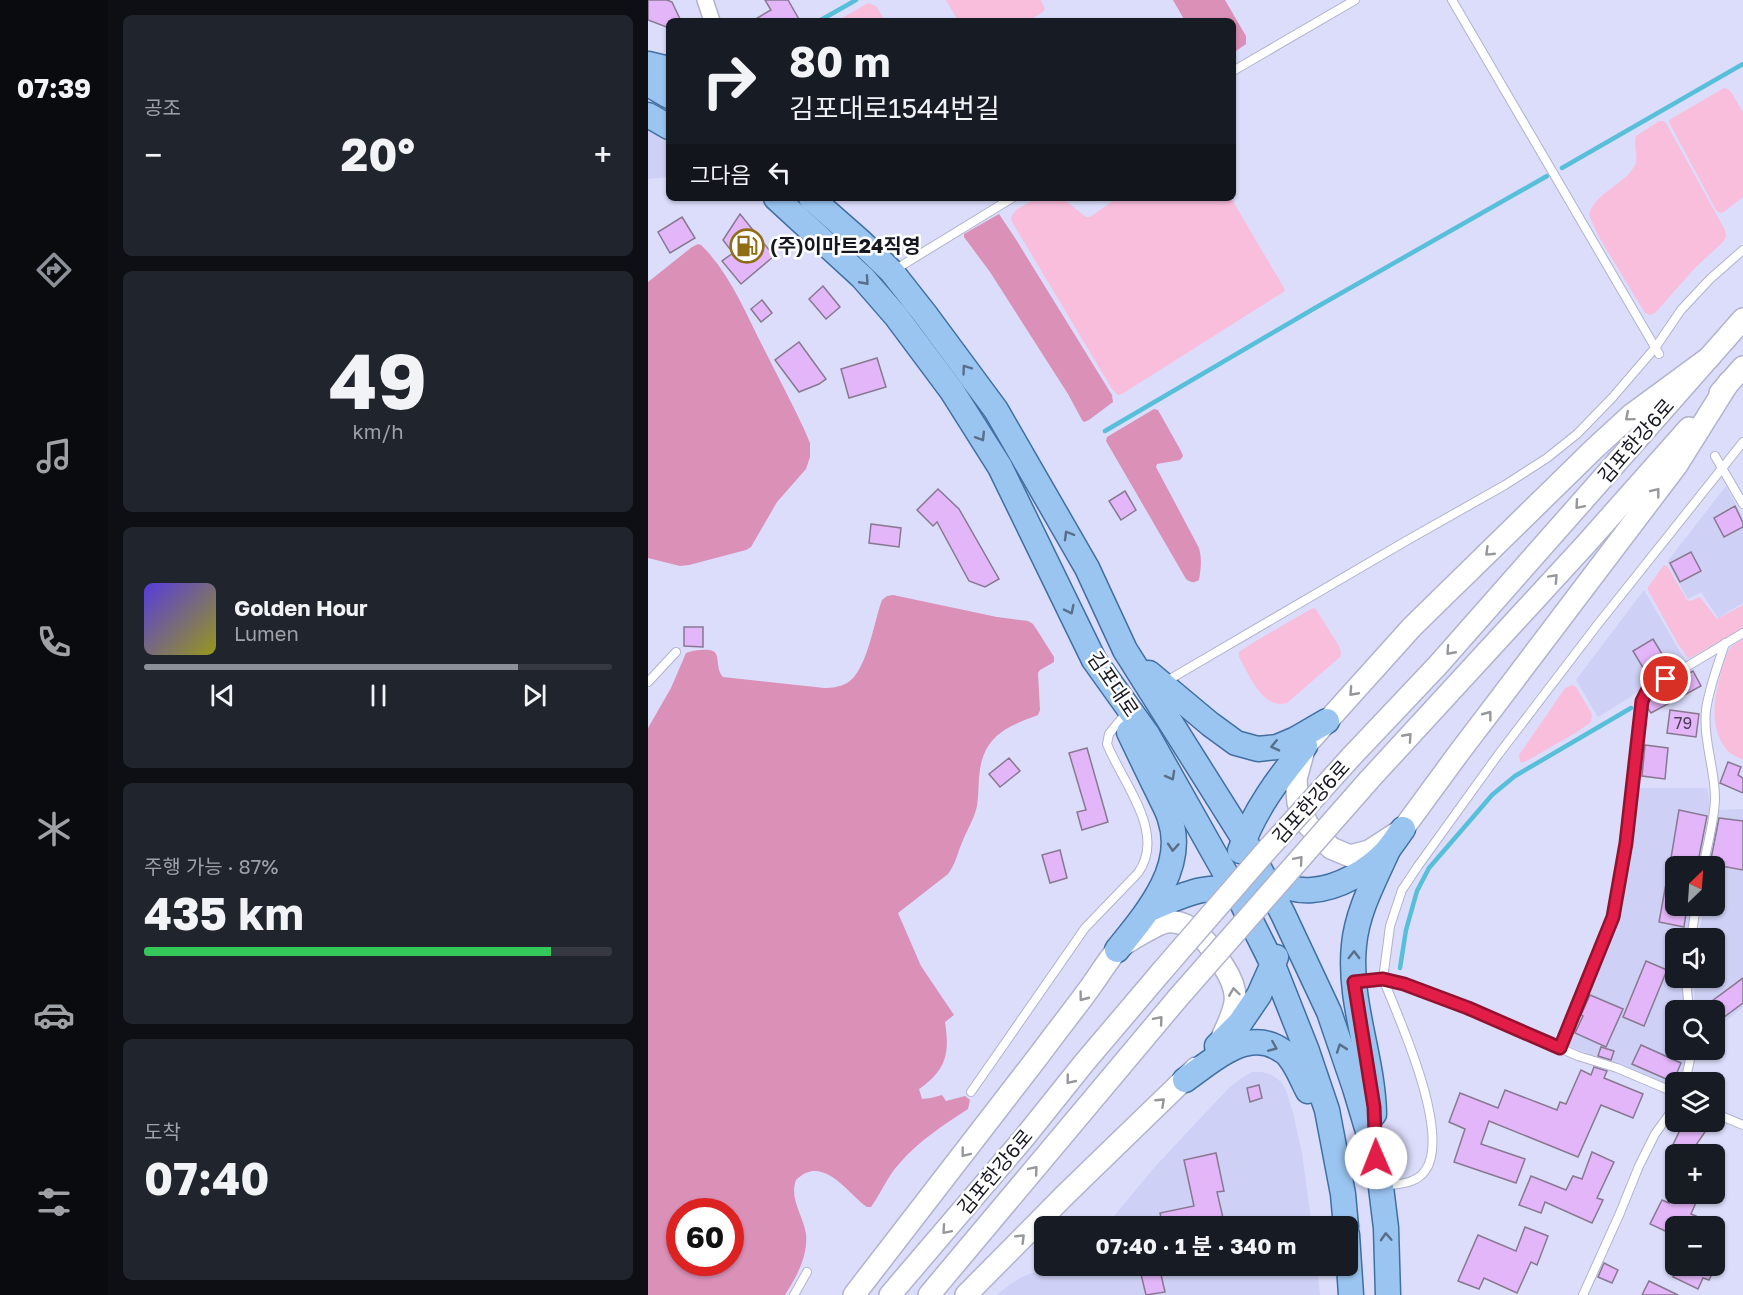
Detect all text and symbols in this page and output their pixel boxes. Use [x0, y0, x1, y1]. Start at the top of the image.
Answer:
text: 80 m [789, 36, 890, 86]
icon: right [690, 42, 768, 120]
text: 07:39 [17, 72, 91, 104]
text: 김포대로1544번길 [789, 92, 1000, 124]
text: 공조 [144, 95, 181, 119]
text: 20° [341, 127, 415, 181]
text: − [144, 135, 162, 174]
text: + [594, 135, 612, 174]
icon: left [763, 156, 796, 189]
text: 그다음 [690, 161, 751, 188]
fuel station icon: (주)이마트24직영 [729, 228, 765, 264]
place label: (주)이마트24직영 [770, 233, 920, 257]
icon: directions [33, 249, 75, 291]
one-way arrow [858, 274, 869, 284]
text: 49 [329, 333, 427, 426]
one-way arrow [962, 365, 973, 376]
street label: 김포한강6로 [1592, 393, 1678, 488]
one-way arrow [1625, 410, 1636, 421]
text: km/h [353, 419, 403, 443]
one-way arrow [974, 430, 985, 441]
icon: music [33, 435, 75, 477]
one-way arrow [1649, 488, 1660, 499]
one-way arrow [1576, 498, 1587, 509]
one-way arrow [1064, 531, 1075, 541]
one-way arrow [1485, 545, 1496, 556]
one-way arrow [1547, 574, 1558, 584]
text: Golden Hour [234, 594, 368, 621]
one-way arrow [1062, 604, 1074, 615]
icon: phone [33, 621, 75, 663]
text: Lumen [234, 621, 299, 645]
one-way arrow [1446, 644, 1457, 655]
street label: 김포대로 [1083, 646, 1144, 721]
pin [1640, 653, 1691, 704]
icon: arrive [1649, 662, 1682, 695]
icon: previous [206, 679, 239, 712]
icon: pause [362, 679, 395, 712]
icon: next [518, 679, 551, 712]
one-way arrow [1349, 685, 1360, 696]
one-way arrow [1480, 710, 1491, 721]
house number: 79 [1674, 713, 1692, 733]
one-way arrow [1401, 733, 1412, 744]
one-way arrow [1270, 739, 1280, 752]
street label: 김포한강6로 [1267, 755, 1354, 848]
one-way arrow [1164, 770, 1175, 780]
icon: climate [33, 808, 75, 850]
one-way arrow [1167, 843, 1180, 852]
text: 주행 가능 · 87% [144, 854, 278, 878]
one-way arrow [1292, 856, 1303, 867]
north arrow [1665, 856, 1725, 916]
map controls [1665, 856, 1725, 1276]
text: 435 km [144, 886, 304, 940]
button: sound [1665, 928, 1725, 988]
one-way arrow [1347, 950, 1360, 959]
one-way arrow [1228, 987, 1240, 997]
one-way arrow [1079, 991, 1090, 1002]
icon: car [33, 994, 75, 1036]
button: search [1665, 1000, 1725, 1060]
one-way arrow [1152, 1016, 1163, 1027]
one-way arrow [1266, 1040, 1277, 1052]
one-way arrow [1336, 1043, 1349, 1054]
button: layers [1665, 1072, 1725, 1132]
one-way arrow [1067, 1073, 1078, 1084]
one-way arrow [1155, 1098, 1165, 1109]
text: 도착 [144, 1119, 181, 1143]
street label: 김포한강6로 [952, 1124, 1037, 1219]
position arrow [1344, 1126, 1408, 1190]
button: + [1665, 1144, 1725, 1204]
one-way arrow [962, 1146, 973, 1157]
text: 07:40 [144, 1151, 270, 1205]
one-way arrow [1027, 1166, 1038, 1177]
icon: filters [33, 1181, 75, 1223]
speed limit sign: 60 [666, 1198, 744, 1276]
button: − [1665, 1216, 1725, 1276]
one-way arrow [942, 1223, 953, 1234]
text: 07:40 · 1 분 · 340 m [1096, 1232, 1296, 1259]
one-way arrow [1380, 1232, 1393, 1241]
one-way arrow [1014, 1235, 1025, 1246]

